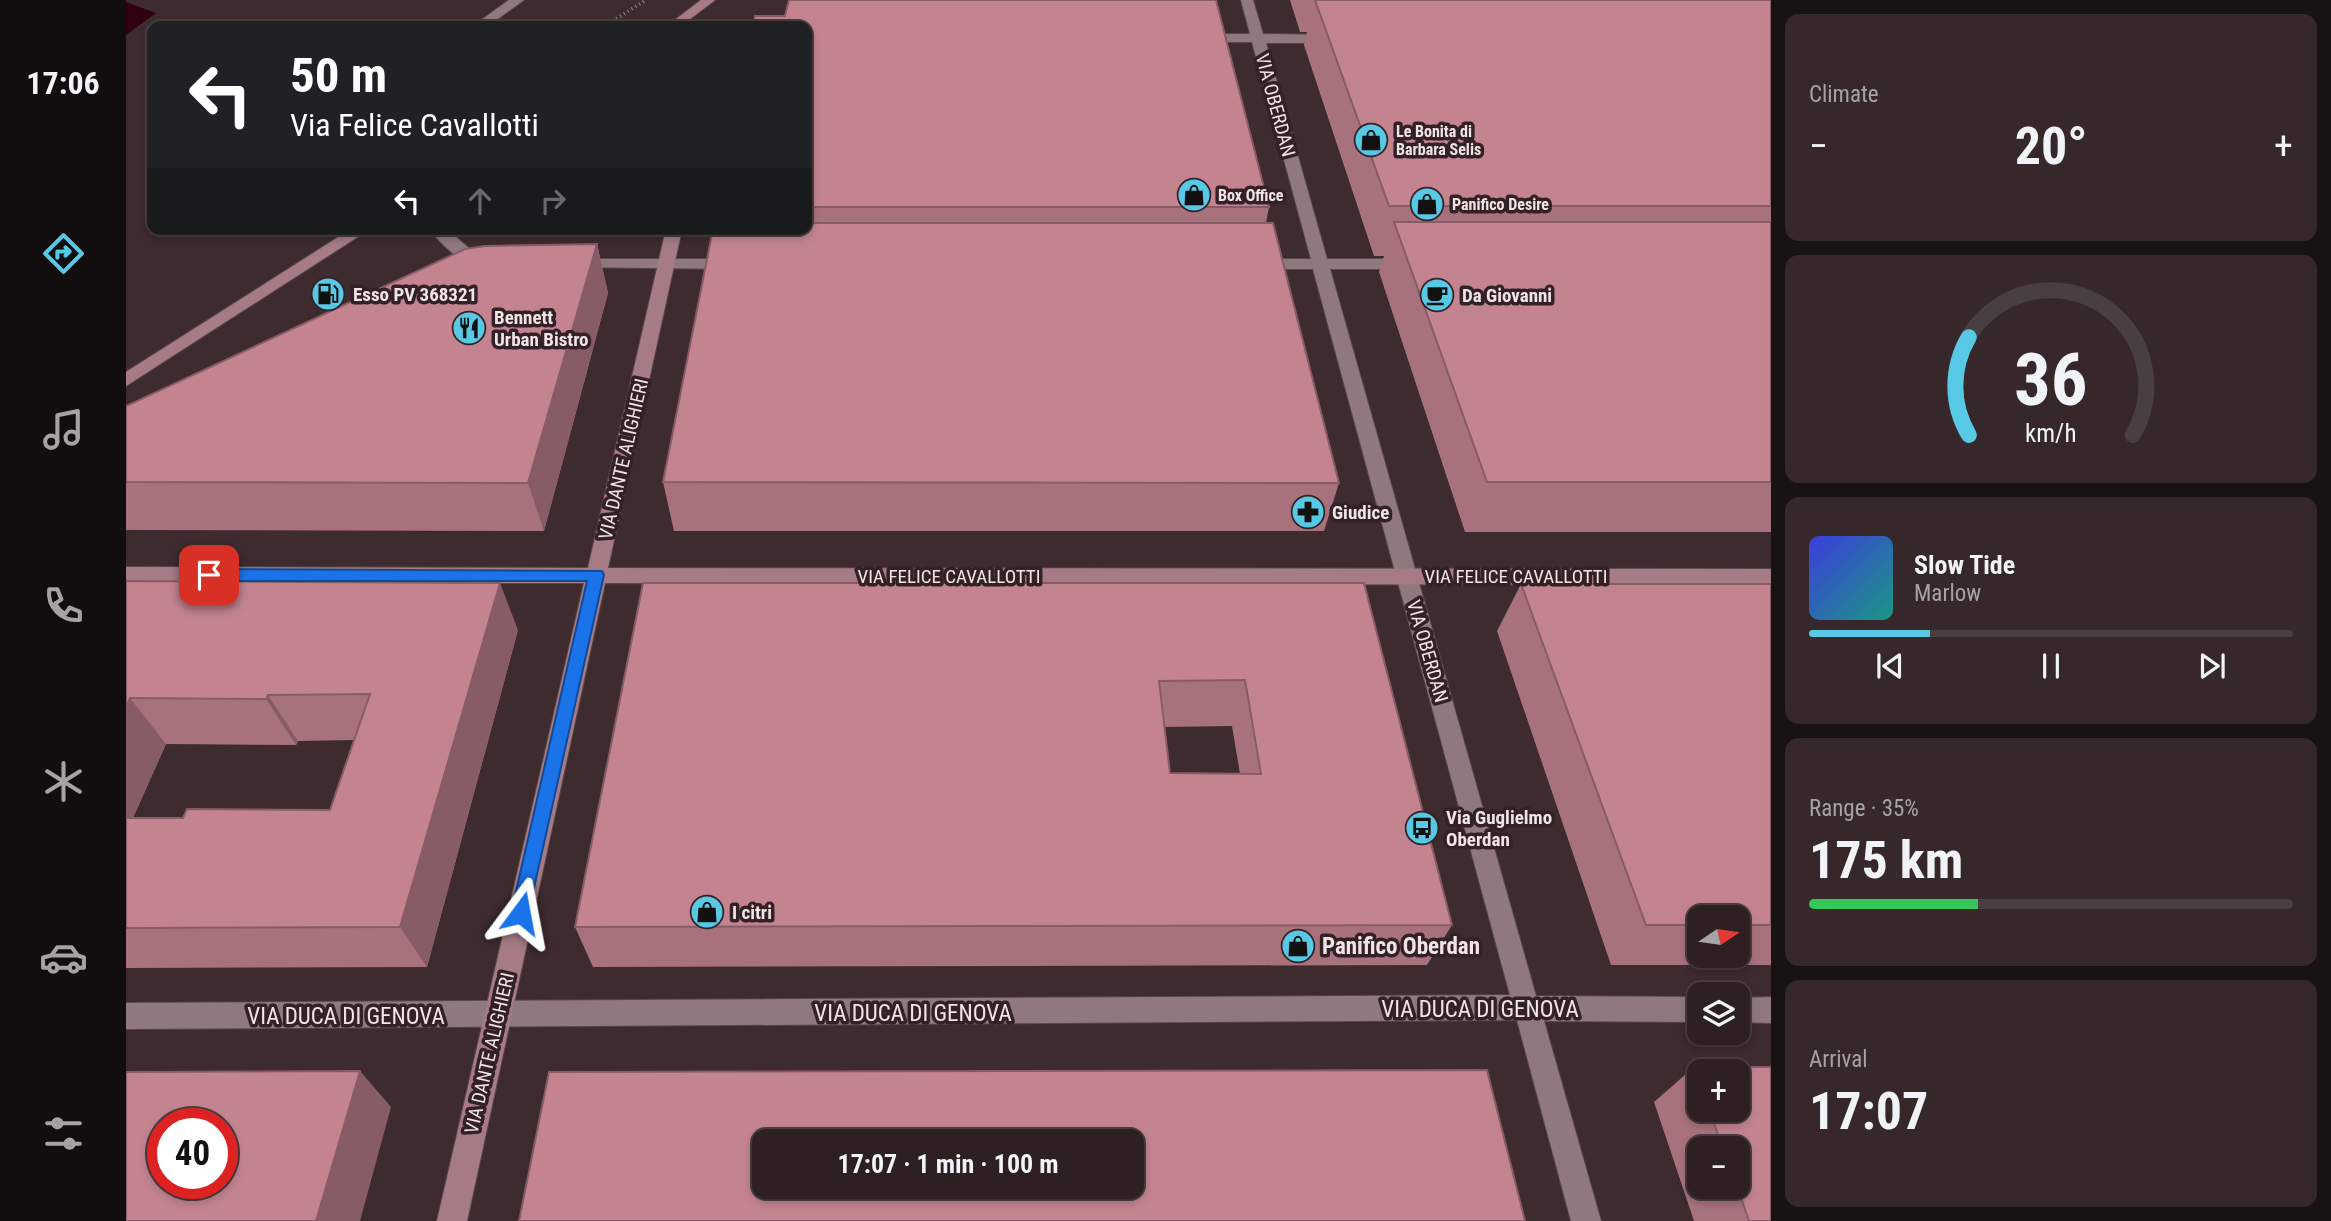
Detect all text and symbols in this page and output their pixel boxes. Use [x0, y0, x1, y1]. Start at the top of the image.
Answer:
text: 50 m [290, 47, 387, 104]
icon: left [175, 49, 266, 140]
street label: VIA OBERDAN [1251, 51, 1300, 159]
text: 17:06 [26, 64, 100, 102]
text: Climate [1809, 81, 1879, 108]
text: Via Felice Cavallotti [290, 106, 539, 144]
text: 20° [2015, 116, 2087, 177]
shop icon: Le Bonita di Barbara Selis [1352, 121, 1390, 159]
place label: Le Bonita di Barbara Selis [1396, 122, 1481, 159]
text: − [1809, 124, 1828, 168]
text: + [2274, 124, 2293, 168]
shop icon: Box Office [1175, 176, 1213, 214]
icon: left [388, 182, 426, 220]
icon: ahead [461, 182, 499, 220]
icon: right [534, 182, 572, 220]
shop icon: Panifico Desire [1408, 185, 1446, 223]
place label: Box Office [1218, 186, 1284, 205]
place label: Panifico Desire [1452, 195, 1549, 214]
icon: directions [39, 229, 88, 278]
fuel station icon: Esso PV 368321 [309, 275, 347, 313]
cafe icon: Da Giovanni [1418, 276, 1456, 314]
place label: Esso PV 368321 [353, 283, 477, 306]
place label: Da Giovanni [1462, 284, 1552, 307]
place label: Bennett Urban Bistro [494, 306, 589, 351]
restaurant icon: Bennett Urban Bistro [450, 309, 488, 347]
text: 36 [2014, 338, 2088, 424]
street label: VIA DANTE ALIGHIERI [594, 376, 653, 542]
icon: music [39, 405, 88, 454]
text: km/h [2025, 419, 2077, 448]
pharmacy icon: Giudice [1289, 493, 1327, 531]
place label: Giudice [1332, 501, 1389, 524]
pin [179, 545, 239, 605]
text: Slow Tide [1914, 550, 2015, 580]
icon: arrive [190, 556, 228, 594]
street label: VIA FELICE CAVALLOTTI [858, 565, 1040, 588]
street label: VIA FELICE CAVALLOTTI [1425, 565, 1607, 588]
text: Marlow [1914, 580, 1981, 607]
icon: phone [39, 581, 88, 630]
street label: VIA OBERDAN [1402, 597, 1453, 705]
icon: previous [1871, 647, 1909, 685]
icon: pause [2032, 647, 2070, 685]
icon: next [2193, 647, 2231, 685]
icon: climate [39, 757, 88, 806]
text: Range · 35% [1809, 795, 1919, 822]
place label: Via Guglielmo Oberdan [1446, 806, 1552, 851]
bus stop icon: Via Guglielmo Oberdan [1403, 809, 1441, 847]
text: 175 km [1809, 830, 1963, 891]
position arrow [484, 876, 558, 950]
shop icon: I citri [688, 893, 726, 931]
place label: I citri [732, 901, 772, 924]
north arrow [1687, 905, 1750, 968]
map controls [1687, 905, 1750, 1199]
shop icon: Panifico Oberdan [1279, 927, 1317, 965]
icon: car [39, 933, 88, 982]
place label: Panifico Oberdan [1322, 933, 1480, 960]
street label: VIA DANTE ALIGHIERI [460, 970, 519, 1136]
button: layers [1687, 982, 1750, 1045]
street label: VIA DUCA DI GENOVA [1381, 996, 1579, 1023]
street label: VIA DUCA DI GENOVA [814, 1000, 1012, 1027]
street label: VIA DUCA DI GENOVA [247, 1003, 445, 1030]
text: Arrival [1809, 1046, 1868, 1073]
button: + [1687, 1059, 1750, 1122]
text: 17:07 [1809, 1081, 1928, 1142]
speed limit sign: 40 [147, 1108, 238, 1199]
icon: filters [39, 1109, 88, 1158]
button: − [1687, 1136, 1750, 1199]
text: 17:07 · 1 min · 100 m [838, 1149, 1058, 1179]

